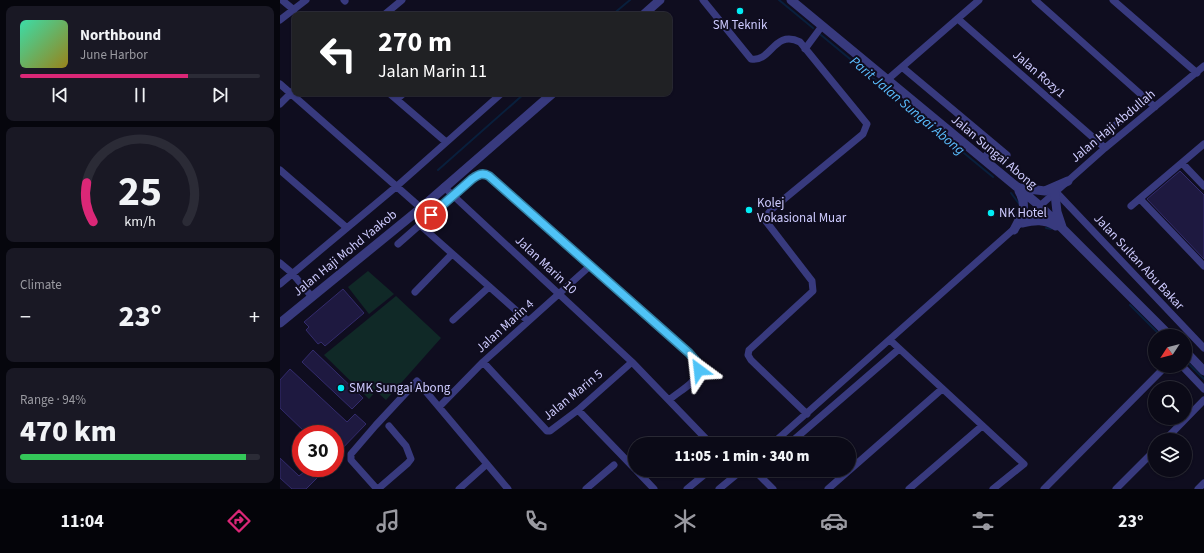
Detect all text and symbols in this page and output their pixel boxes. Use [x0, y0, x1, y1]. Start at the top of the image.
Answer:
marker: SM Teknik [735, 6, 745, 16]
place label: SM Teknik [713, 16, 768, 34]
text: 270 m [378, 22, 452, 62]
text: Northbound [80, 25, 161, 46]
icon: left [312, 28, 364, 80]
text: June Harbor [80, 46, 148, 64]
street label: Jalan Rozy1 [1009, 46, 1069, 102]
water label: Parit Jalan Sungai Abong [845, 52, 969, 160]
text: Jalan Marin 11 [378, 59, 487, 84]
icon: previous [49, 84, 71, 106]
icon: pause [129, 84, 151, 106]
icon: next [209, 84, 231, 106]
street label: Jalan Haji Abdullah [1067, 85, 1159, 167]
street label: Jalan Sungai Abong [947, 111, 1041, 194]
text: 25 [118, 162, 162, 222]
place label: Kolej Vokasional Muar [757, 194, 847, 227]
pin [414, 198, 448, 232]
icon: arrive [420, 204, 442, 226]
place label: NK Hotel [999, 204, 1047, 222]
marker: Kolej Vokasional Muar [744, 205, 754, 215]
street label: Jalan Haji Mohd Yaakob [289, 206, 401, 300]
marker: NK Hotel [986, 208, 996, 218]
street label: Jalan Sultan Abu Bakar [1090, 210, 1189, 314]
text: km/h [124, 211, 156, 232]
street label: Jalan Marin 10 [511, 232, 581, 298]
text: Climate [20, 276, 62, 294]
text: 23° [118, 295, 162, 338]
street label: Jalan Marin 4 [472, 295, 538, 357]
text: − [20, 301, 31, 333]
text: + [249, 301, 260, 333]
north arrow [1148, 329, 1192, 373]
map controls [1148, 329, 1192, 477]
position arrow [678, 349, 720, 391]
street label: Jalan Marin 5 [539, 365, 607, 425]
place label: SMK Sungai Abong [349, 379, 451, 397]
button: search [1148, 381, 1192, 425]
marker: SMK Sungai Abong [336, 383, 346, 393]
text: Range · 94% [20, 391, 86, 409]
text: 470 km [20, 410, 117, 453]
speed limit sign: 30 [292, 425, 344, 477]
button: layers [1148, 433, 1192, 477]
text: 11:05 · 1 min · 340 m [675, 446, 809, 467]
icon: directions [225, 507, 253, 535]
icon: music [374, 507, 402, 535]
icon: phone [522, 507, 550, 535]
icon: climate [671, 507, 699, 535]
icon: car [820, 507, 848, 535]
icon: filters [969, 507, 997, 535]
text: 11:04 [60, 509, 104, 534]
text: 23° [1118, 509, 1144, 534]

